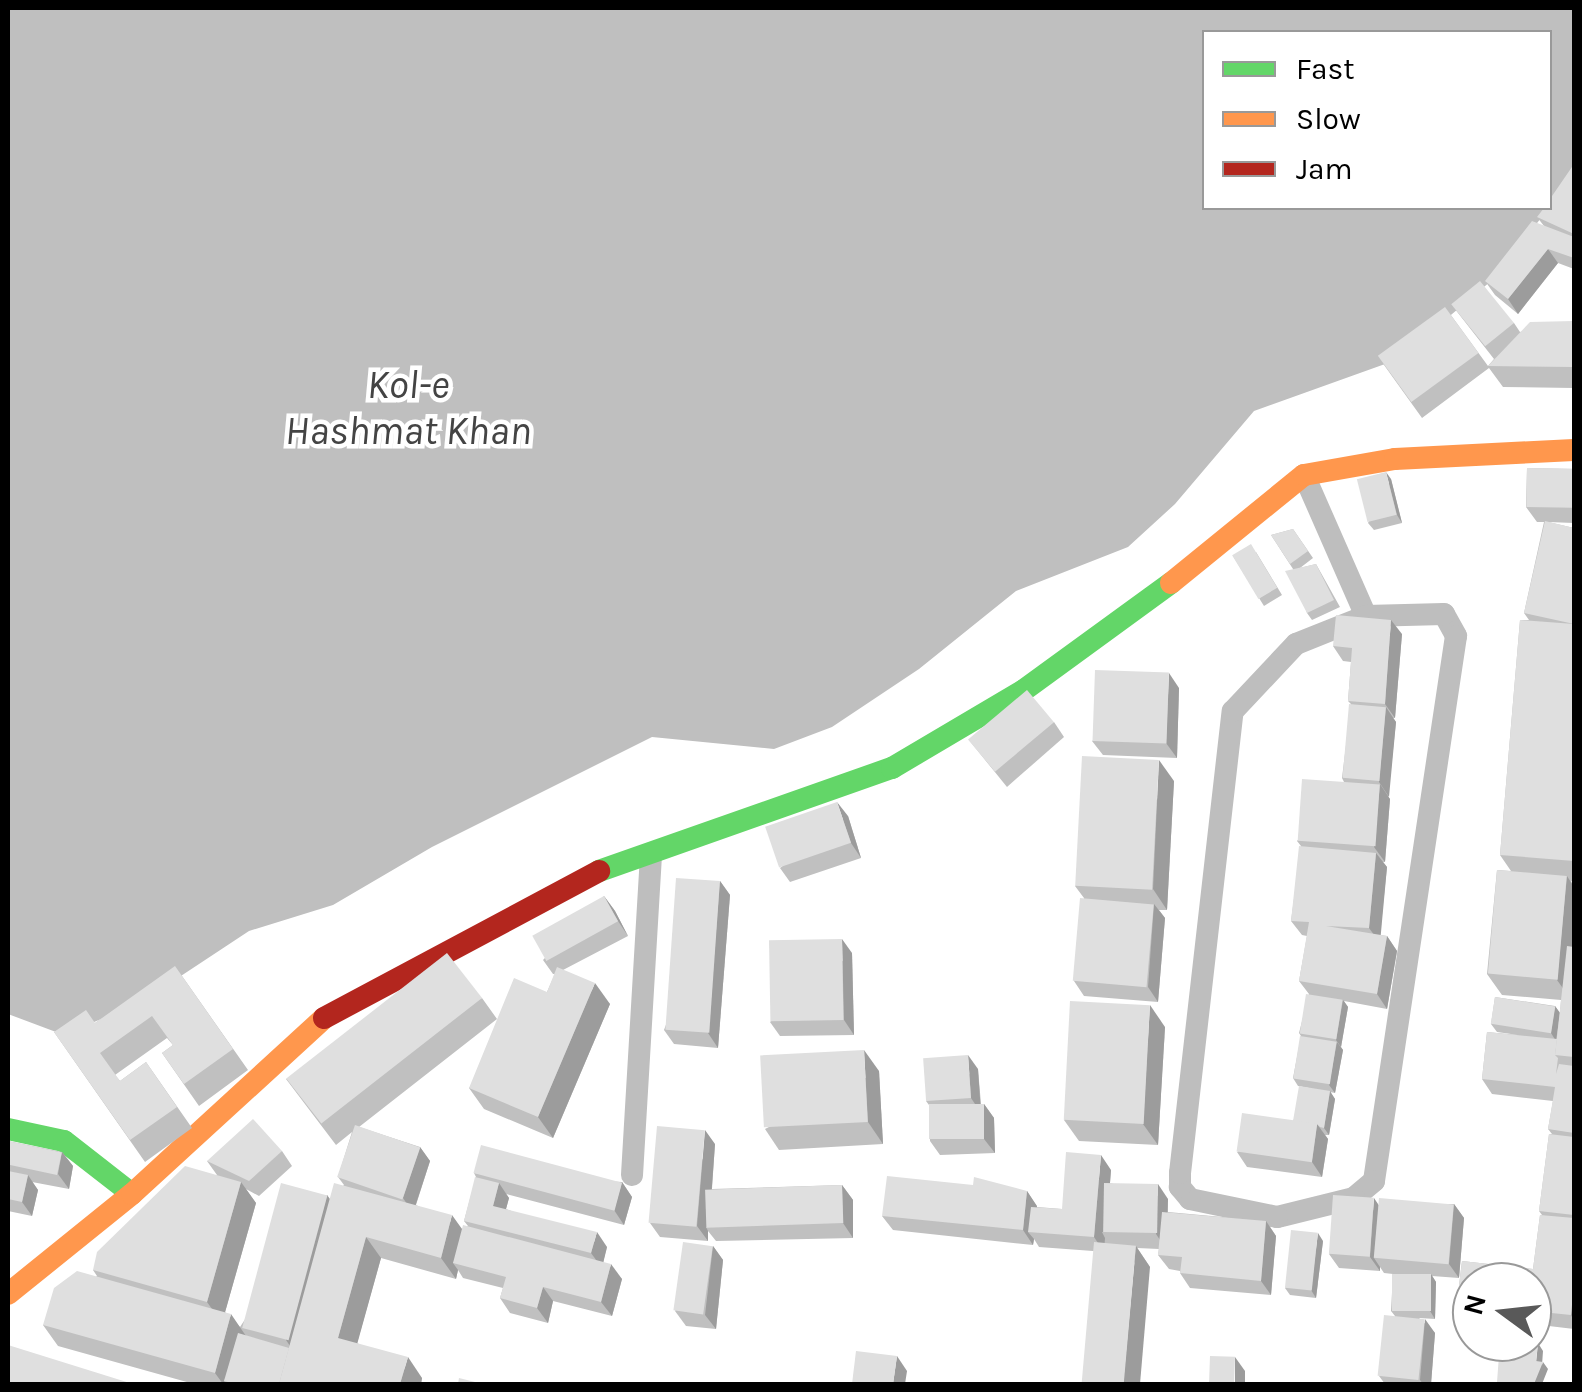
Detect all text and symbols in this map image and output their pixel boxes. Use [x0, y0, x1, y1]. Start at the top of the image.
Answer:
legend [1202, 30, 1552, 210]
text: Fast [1296, 51, 1355, 87]
text: Slow [1296, 101, 1361, 137]
text: Jam [1296, 151, 1353, 187]
water label: Kol-e Hashmat Khan [285, 361, 531, 455]
north arrow [1452, 1262, 1552, 1362]
text: N [1456, 1291, 1493, 1319]

